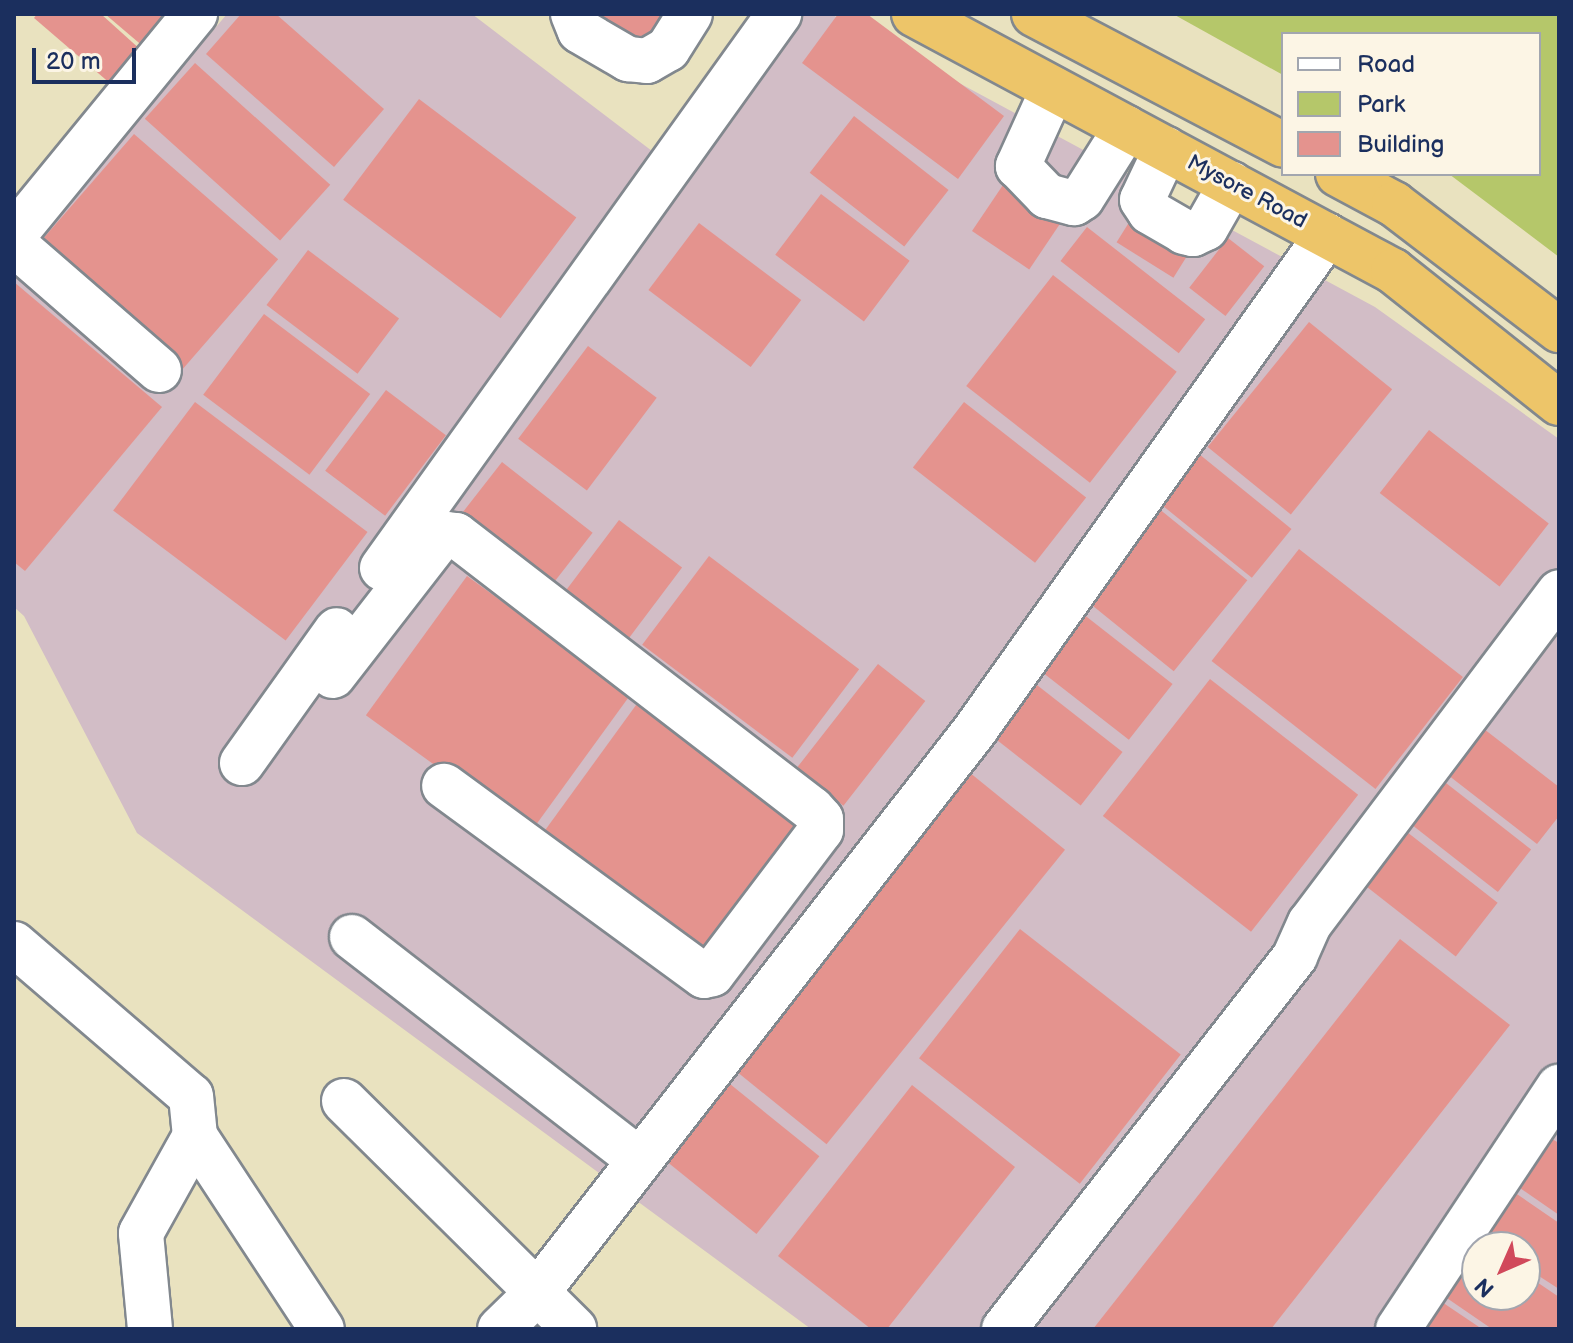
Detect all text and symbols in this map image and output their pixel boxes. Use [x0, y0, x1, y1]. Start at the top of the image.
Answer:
scale bar [36, 32, 140, 82]
legend [1281, 32, 1541, 176]
text: 20 m [46, 47, 101, 76]
text: Road [1357, 50, 1415, 79]
text: Park [1357, 90, 1405, 119]
text: Building [1357, 130, 1444, 159]
street label: Mysore Road [1183, 149, 1311, 235]
north arrow [1461, 1231, 1541, 1311]
text: N [1470, 1272, 1500, 1302]

